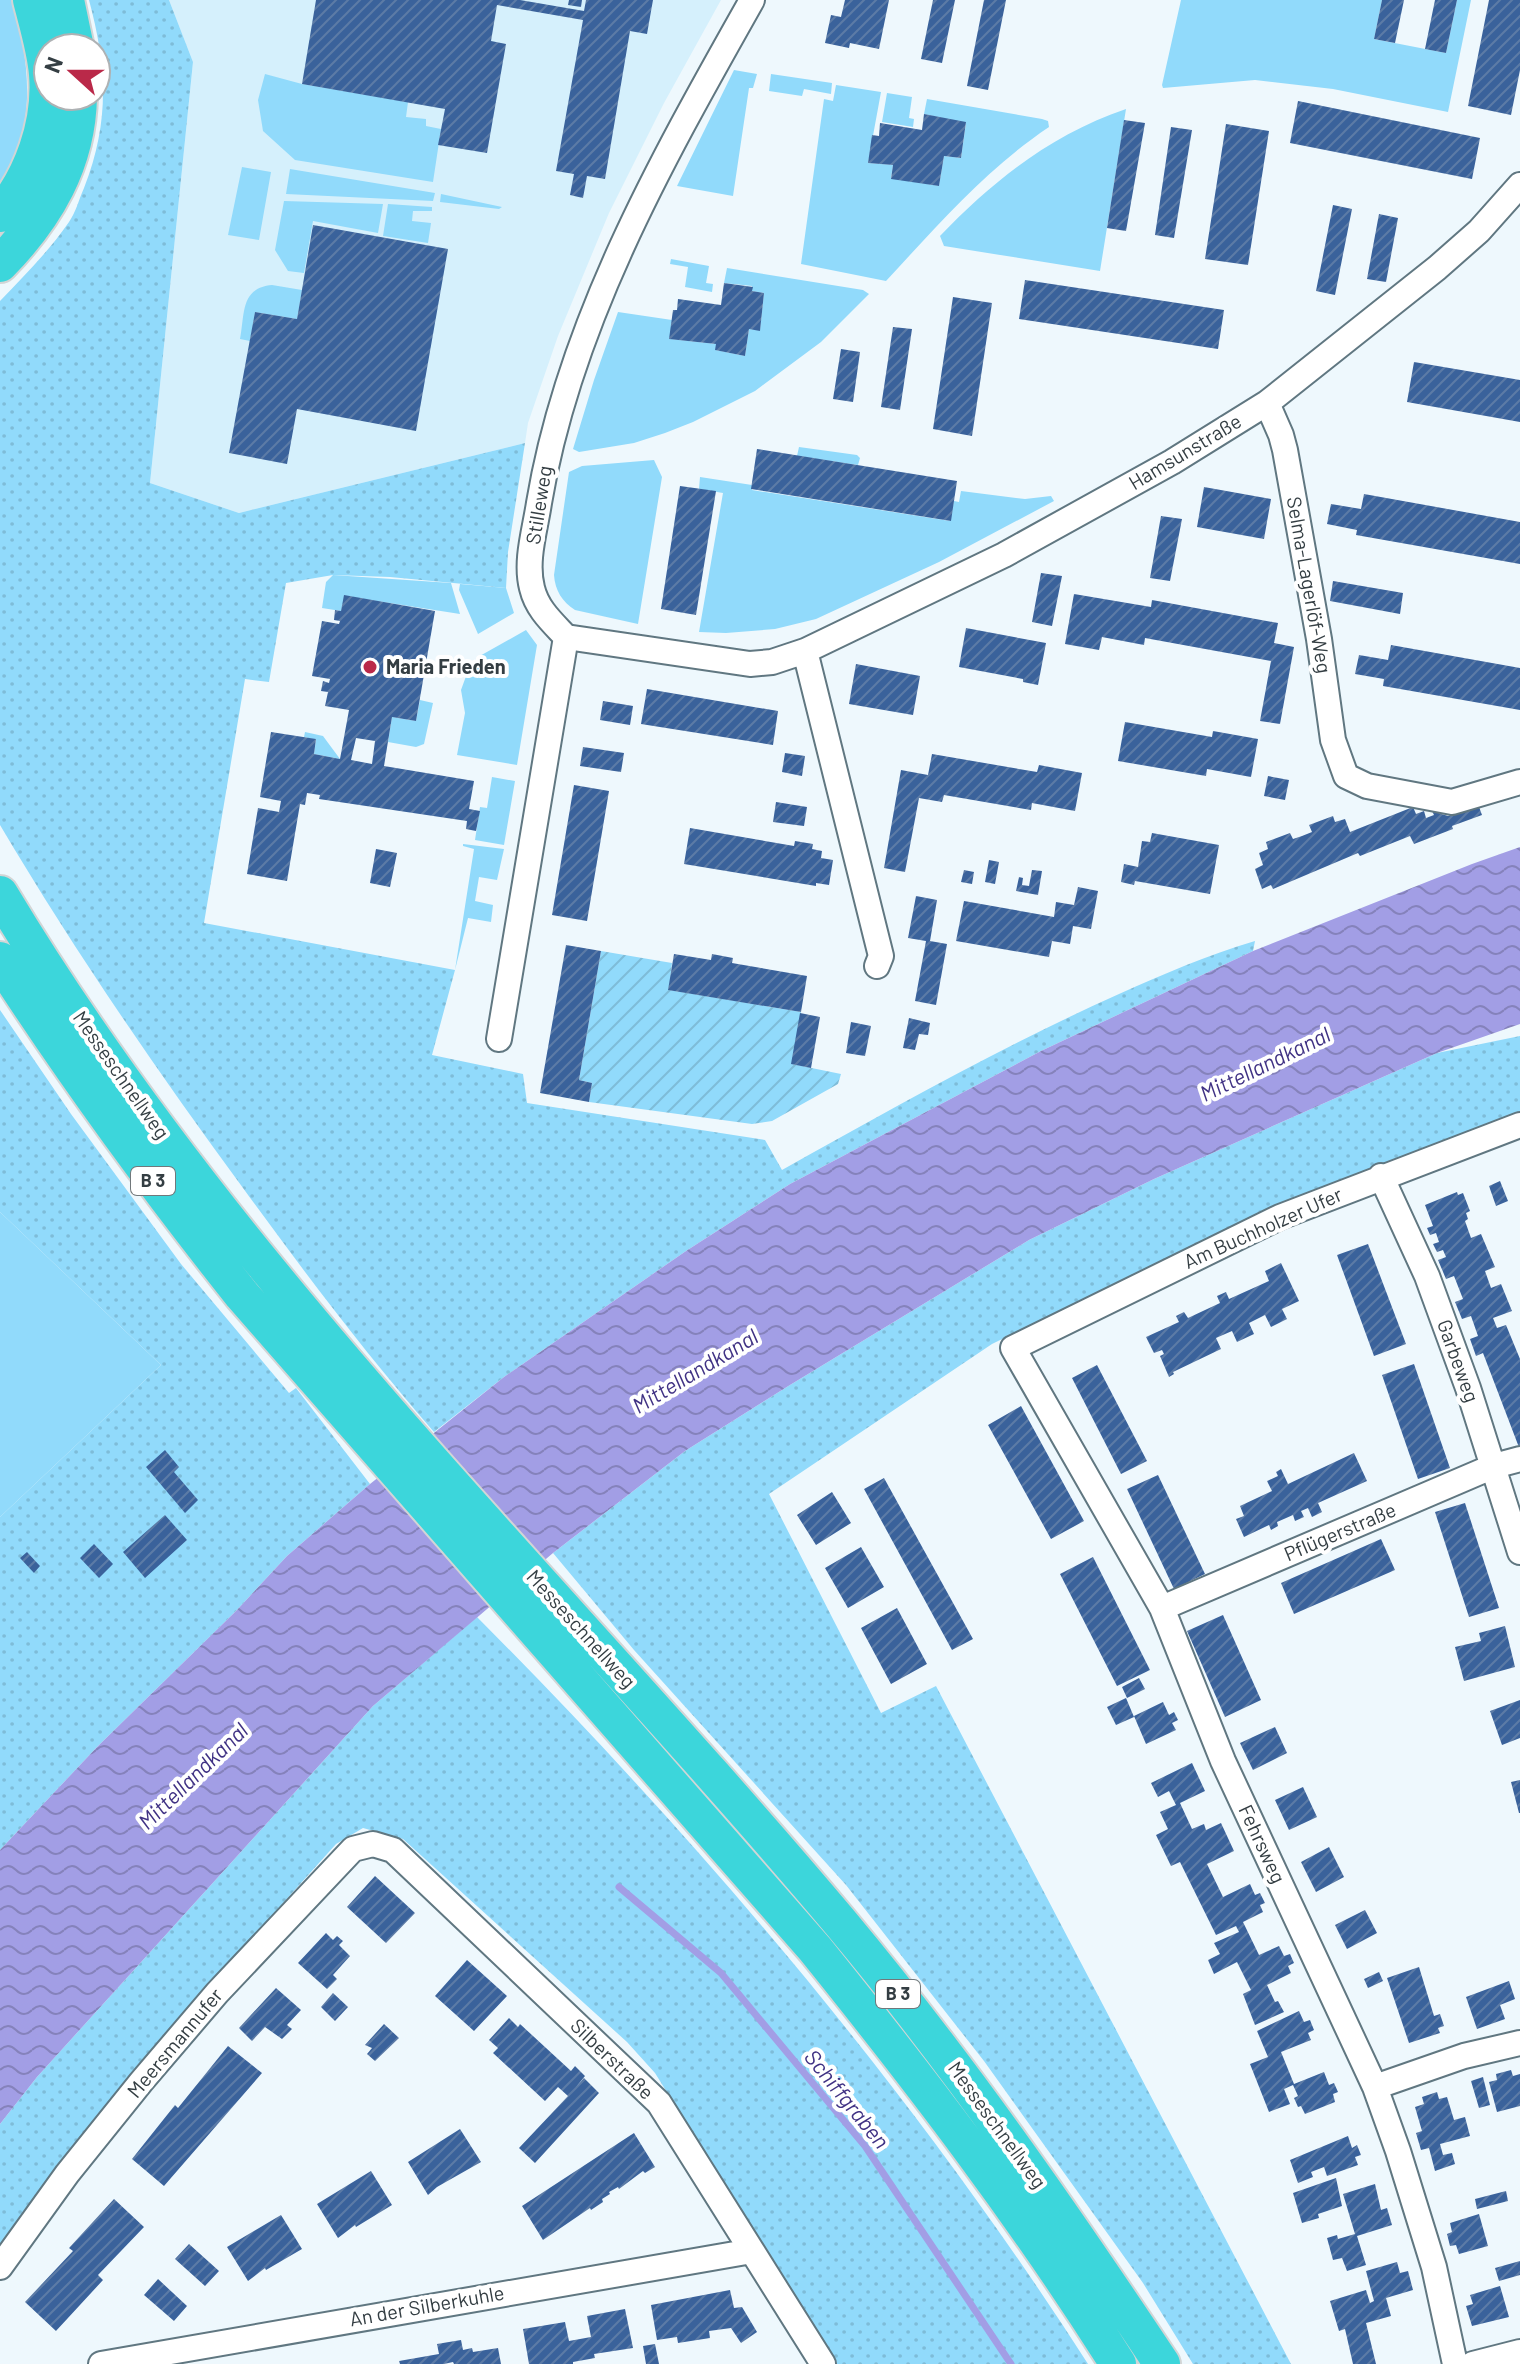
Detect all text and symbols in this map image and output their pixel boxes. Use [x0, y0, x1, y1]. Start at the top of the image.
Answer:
north arrow [32, 32, 112, 112]
text: N [38, 53, 67, 76]
street label: Hamsunstraße [1124, 408, 1245, 494]
street label: Stilleweg [520, 464, 556, 546]
street label: Selma-Lagerlöf-Weg [1283, 495, 1337, 675]
place label: Maria Frieden [386, 654, 506, 678]
marker: Maria Frieden [361, 658, 379, 676]
street label: Messeschnellweg [69, 1006, 175, 1143]
water label: Mittellandkanal [1195, 1020, 1334, 1106]
road number: B 3 [131, 1167, 175, 1195]
street label: Am Buchholzer Ufer [1180, 1181, 1346, 1273]
street label: Garbeweg [1433, 1316, 1485, 1405]
water label: Mittellandkanal [627, 1322, 762, 1418]
street label: Pflügerstraße [1280, 1497, 1399, 1565]
street label: Messeschnellweg [522, 1564, 641, 1692]
water label: Mittellandkanal [132, 1717, 252, 1834]
street label: Fehrsweg [1234, 1801, 1291, 1887]
road number: B 3 [876, 1980, 920, 2008]
street label: Meersmannufer [121, 1983, 227, 2102]
street label: Silberstraße [566, 2013, 659, 2104]
water label: Schiffgraben [800, 2044, 896, 2153]
street label: Messeschnellweg [944, 2056, 1052, 2193]
street label: An der Silberkuhle [348, 2280, 506, 2330]

